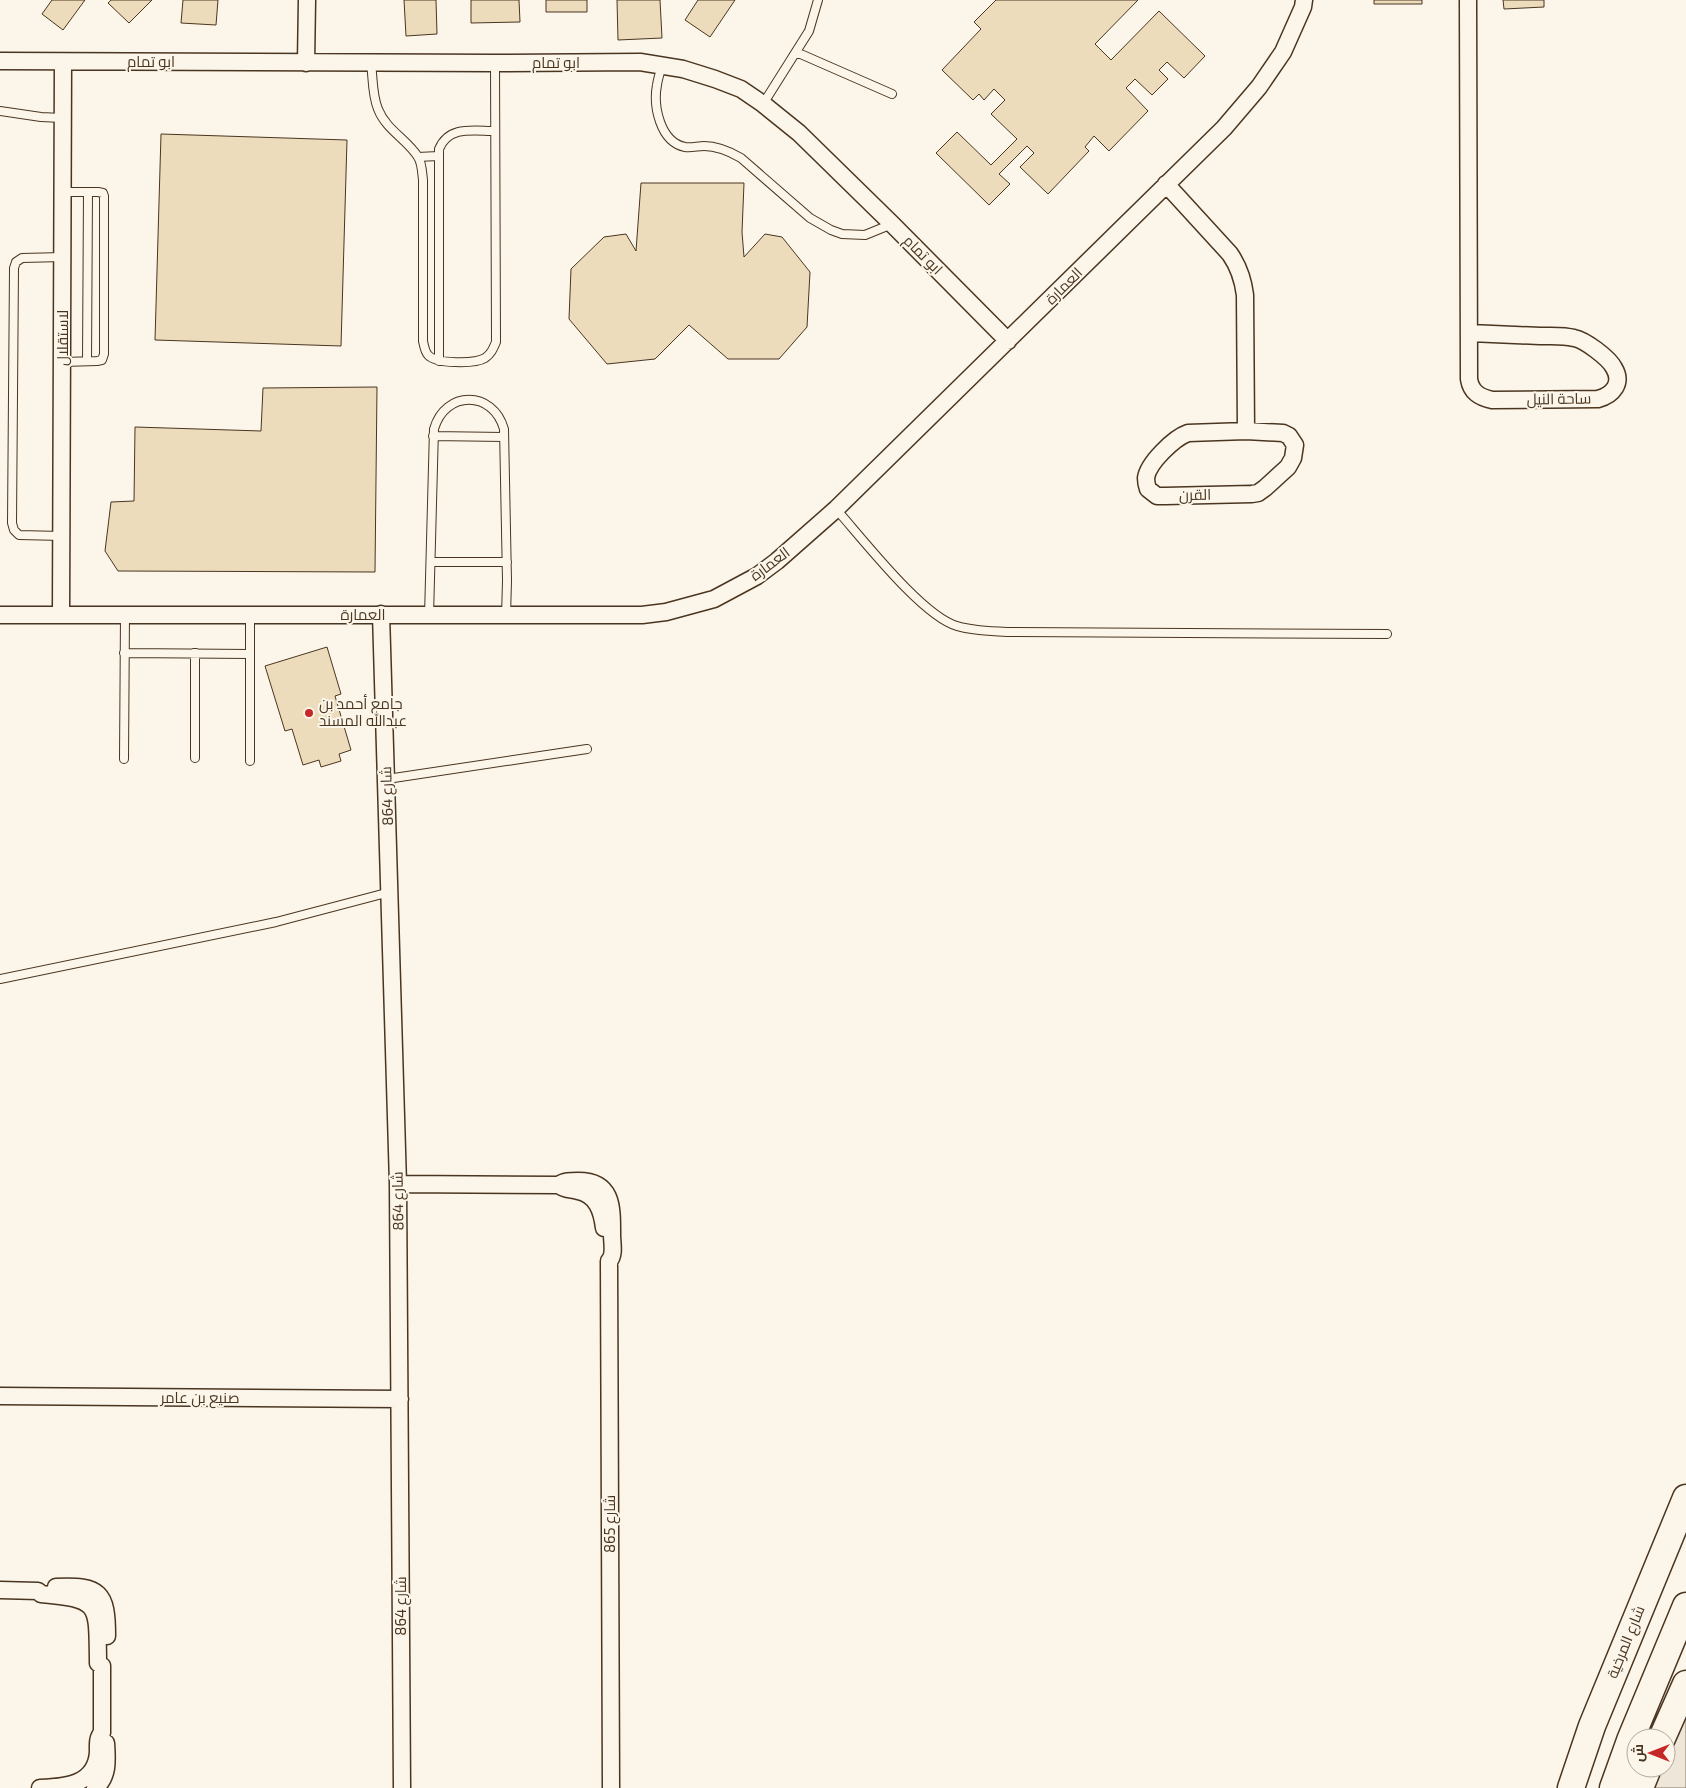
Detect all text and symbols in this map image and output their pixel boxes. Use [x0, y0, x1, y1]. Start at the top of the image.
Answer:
street label: ابو تمام [127, 52, 175, 72]
street label: ابو تمام [532, 53, 580, 73]
street label: ابو تمام [899, 231, 947, 279]
street label: العمارة [1041, 263, 1086, 308]
street label: لاستقلال [53, 310, 72, 366]
street label: ساحة النيل [1527, 388, 1591, 410]
street label: القرن [1179, 485, 1211, 505]
street label: العمارة [746, 542, 793, 585]
street label: العمارة [341, 605, 385, 624]
place label: جامع أحمد بن عبدالله المسند [319, 694, 407, 729]
marker: جامع أحمد بن عبدالله المسند [303, 707, 315, 719]
street label: شارع 864 [376, 766, 399, 826]
street label: شارع 864 [387, 1171, 410, 1231]
street label: صنيع بن عامر [159, 1388, 240, 1409]
street label: شارع 865 [600, 1495, 621, 1553]
street label: شارع 864 [391, 1576, 412, 1636]
street label: شارع المرخية [1602, 1603, 1651, 1682]
north arrow [1626, 1728, 1676, 1778]
text: ش [1629, 1744, 1647, 1762]

